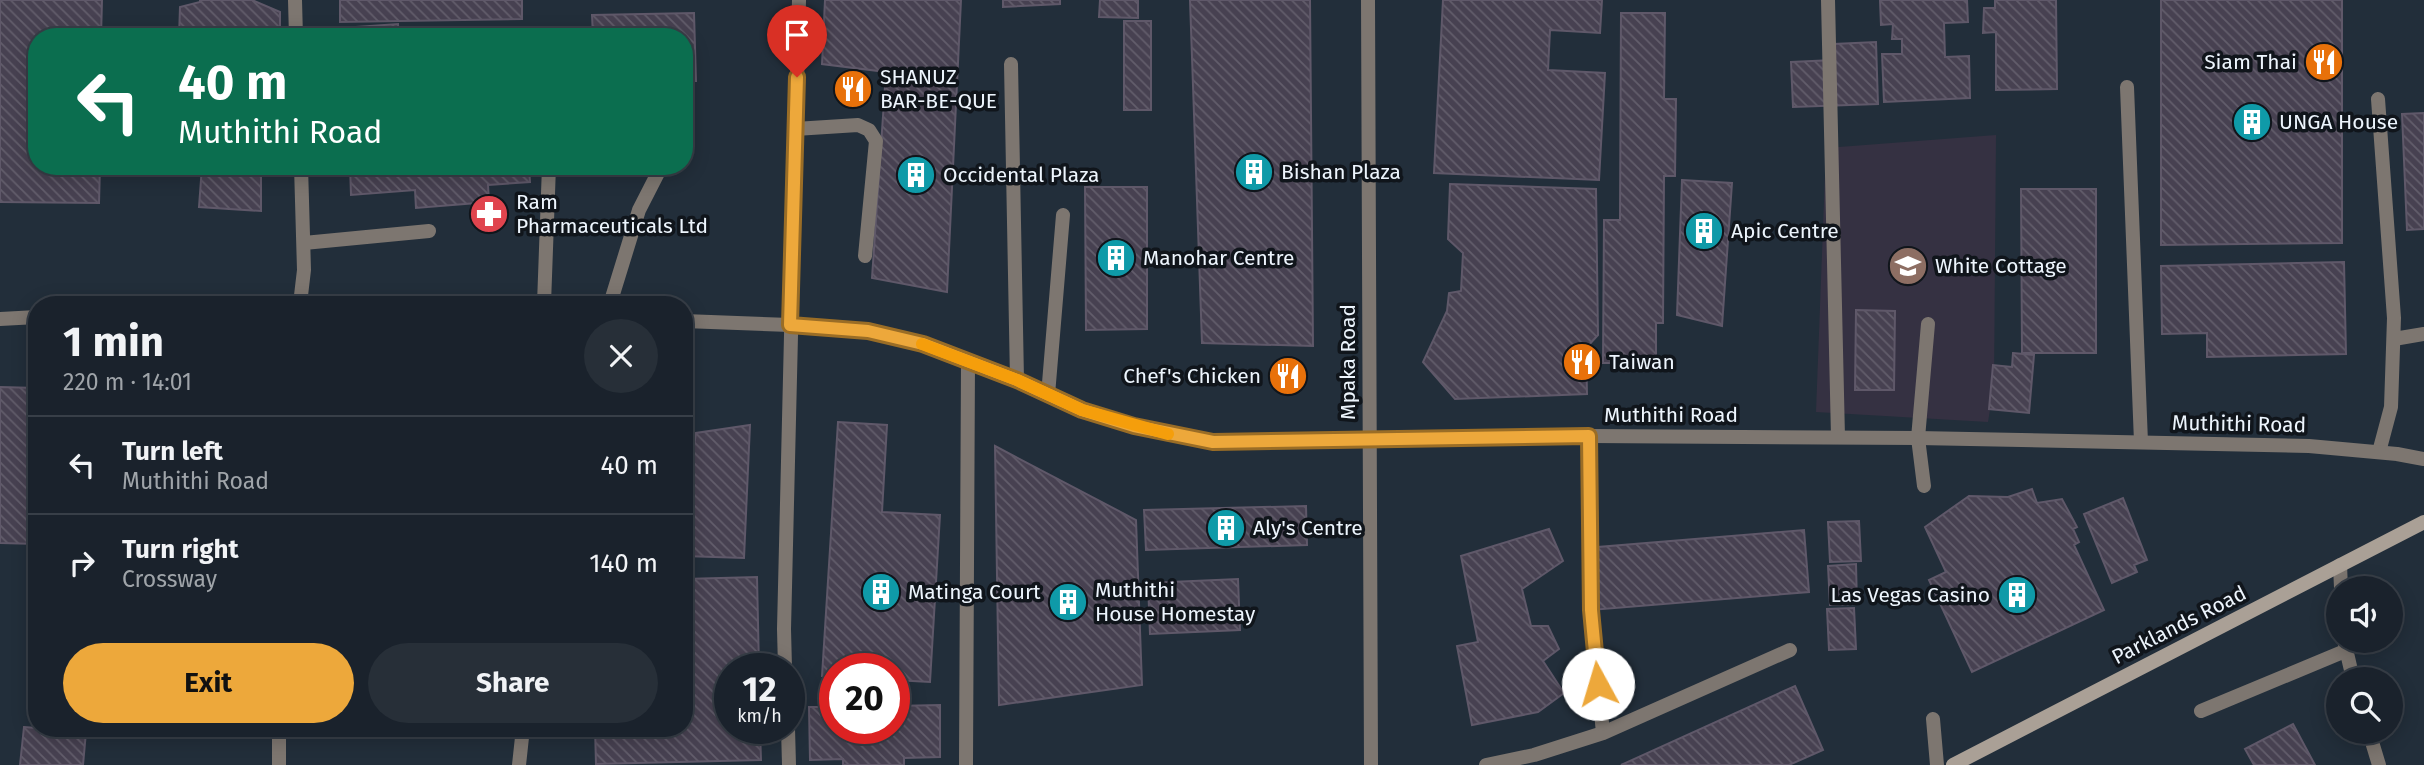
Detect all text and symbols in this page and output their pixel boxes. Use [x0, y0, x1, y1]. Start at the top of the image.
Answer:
pin [767, 5, 827, 77]
icon: arrive [778, 16, 816, 54]
restaurant icon: Siam Thai [2303, 41, 2345, 83]
place label: Siam Thai [2204, 49, 2297, 75]
text: 40 m [178, 53, 287, 112]
icon: left [63, 56, 154, 147]
place label: SHANUZ BAR-BE-QUE [880, 64, 997, 114]
restaurant icon: SHANUZ BAR-BE-QUE [832, 68, 874, 110]
building icon: UNGA House [2231, 101, 2273, 143]
place label: UNGA House [2279, 109, 2398, 135]
text: Muthithi Road [178, 113, 382, 151]
building icon: Bishan Plaza [1233, 151, 1275, 193]
building icon: Occidental Plaza [895, 154, 937, 196]
place label: Bishan Plaza [1281, 159, 1401, 185]
place label: Occidental Plaza [943, 162, 1100, 188]
place label: Ram Pharmaceuticals Ltd [516, 189, 708, 239]
pharmacy icon: Ram Pharmaceuticals Ltd [468, 193, 510, 235]
building icon: Apic Centre [1683, 210, 1725, 252]
place label: Apic Centre [1731, 218, 1839, 244]
building icon: Manohar Centre [1095, 237, 1137, 279]
place label: Manohar Centre [1143, 245, 1294, 271]
school or university icon: White Cottage [1887, 245, 1929, 287]
place label: White Cottage [1935, 253, 2067, 279]
street label: Mpaka Road [1335, 304, 1361, 420]
text: 1 min [63, 317, 164, 367]
button: close [584, 319, 658, 393]
restaurant icon: Taiwan [1561, 341, 1603, 383]
place label: Taiwan [1609, 349, 1675, 375]
restaurant icon: Chef's Chicken [1267, 355, 1309, 397]
place label: Chef's Chicken [1123, 363, 1261, 389]
text: 220 m · 14:01 [63, 368, 192, 396]
street label: Muthithi Road [1604, 402, 1738, 428]
street label: Muthithi Road [2172, 410, 2306, 438]
text: Turn left [122, 436, 223, 467]
icon: left [63, 446, 101, 484]
text: 40 m [600, 450, 658, 481]
text: Muthithi Road [122, 467, 269, 495]
building icon: Aly's Centre [1205, 507, 1247, 549]
place label: Aly's Centre [1253, 515, 1363, 541]
text: Turn right [122, 534, 239, 565]
icon: right [63, 544, 101, 582]
text: 140 m [589, 548, 658, 579]
text: Crossway [122, 565, 217, 593]
building icon: Matinga Court [860, 571, 902, 613]
building icon: Las Vegas Casino [1996, 574, 2038, 616]
map controls [2326, 576, 2403, 744]
button: sound [2326, 576, 2403, 653]
place label: Muthithi House Homestay [1095, 577, 1256, 627]
place label: Matinga Court [908, 579, 1041, 605]
street label: Parklands Road [2107, 580, 2251, 670]
building icon: Muthithi House Homestay [1047, 581, 1089, 623]
place label: Las Vegas Casino [1830, 582, 1990, 608]
button: Exit [63, 643, 354, 723]
button: Share [368, 643, 658, 723]
position arrow [1561, 647, 1635, 721]
speed limit sign: 20 [819, 653, 910, 744]
button: search [2326, 667, 2403, 744]
text: 12 [742, 668, 777, 710]
text: km/h [737, 705, 782, 727]

